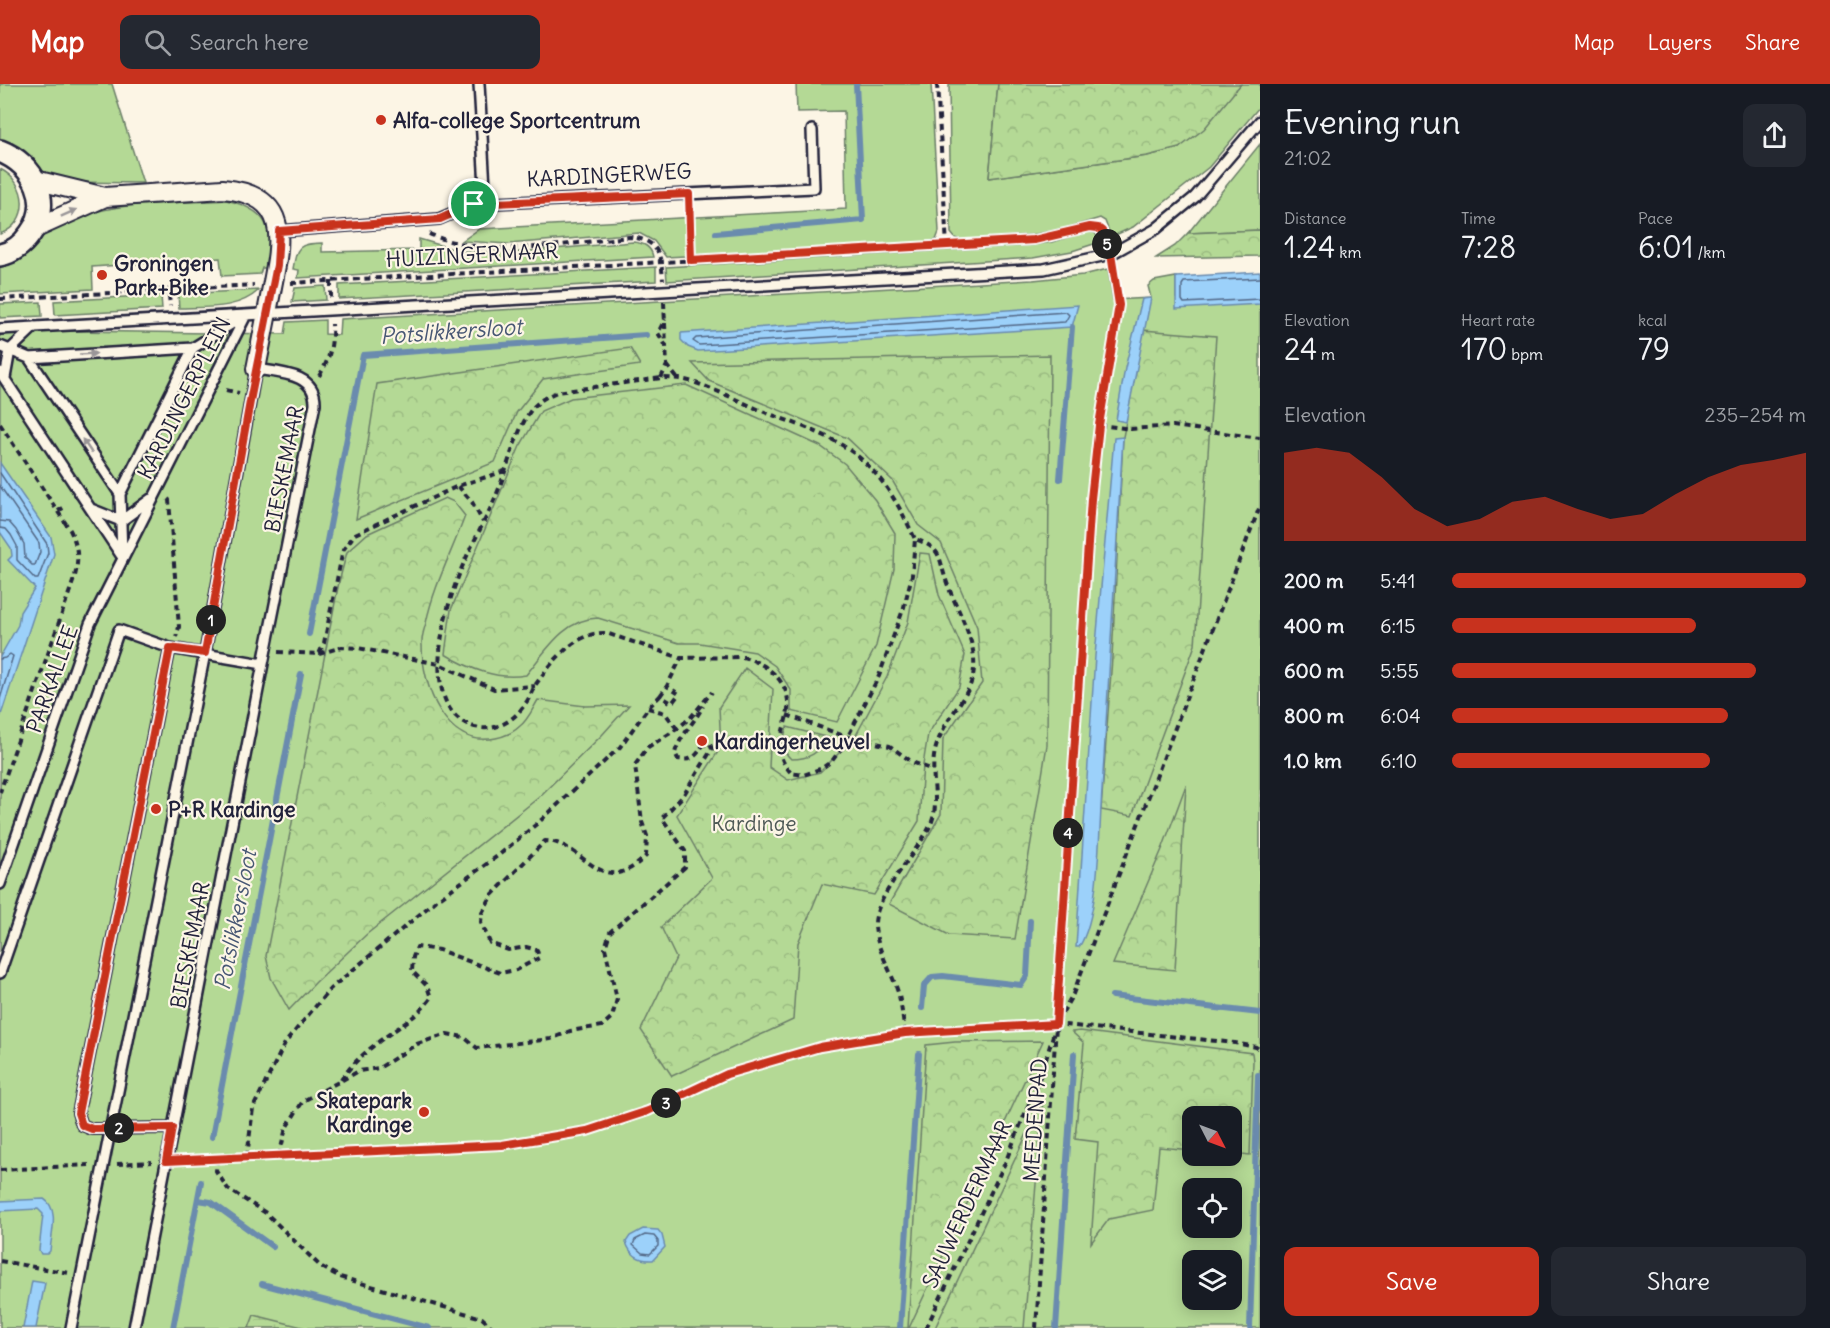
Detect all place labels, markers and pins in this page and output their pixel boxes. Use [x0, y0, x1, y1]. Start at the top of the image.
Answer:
place label: Alfa-college Sportcentrum [393, 107, 641, 134]
marker: Alfa-college Sportcentrum [374, 113, 388, 127]
pin [448, 178, 499, 229]
pin: 5 [1092, 229, 1122, 259]
place label: Groningen Park+Bike [114, 250, 214, 301]
marker: Groningen Park+Bike [95, 268, 109, 282]
pin: 1 [196, 605, 226, 635]
place label: Kardingerheuvel [714, 728, 870, 755]
marker: Kardingerheuvel [695, 734, 709, 748]
place label: P+R Kardinge [168, 796, 296, 823]
marker: P+R Kardinge [149, 802, 163, 816]
pin: 4 [1053, 818, 1083, 848]
place label: Skatepark Kardinge [316, 1087, 412, 1138]
pin: 3 [651, 1088, 681, 1118]
marker: Skatepark Kardinge [417, 1105, 431, 1119]
pin: 2 [104, 1113, 134, 1143]

